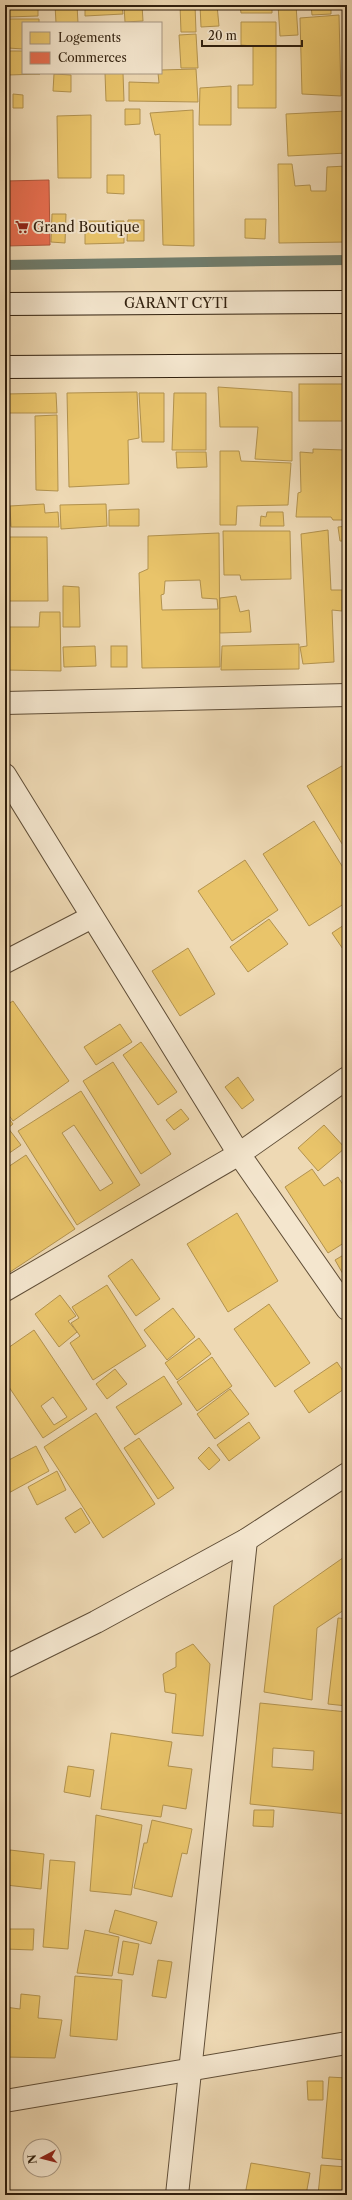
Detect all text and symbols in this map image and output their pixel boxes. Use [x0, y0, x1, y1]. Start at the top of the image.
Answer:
legend [22, 22, 162, 74]
scale bar [202, 22, 302, 48]
text: 20 m [208, 28, 237, 43]
text: Logements [58, 30, 121, 45]
text: Commerces [58, 50, 127, 65]
place label: Grand Boutique [33, 218, 140, 236]
supermarket icon: Grand Boutique [14, 219, 30, 235]
street label: GARANT CYTI [124, 294, 228, 312]
north arrow [22, 2138, 62, 2178]
text: N [24, 2153, 40, 2165]

